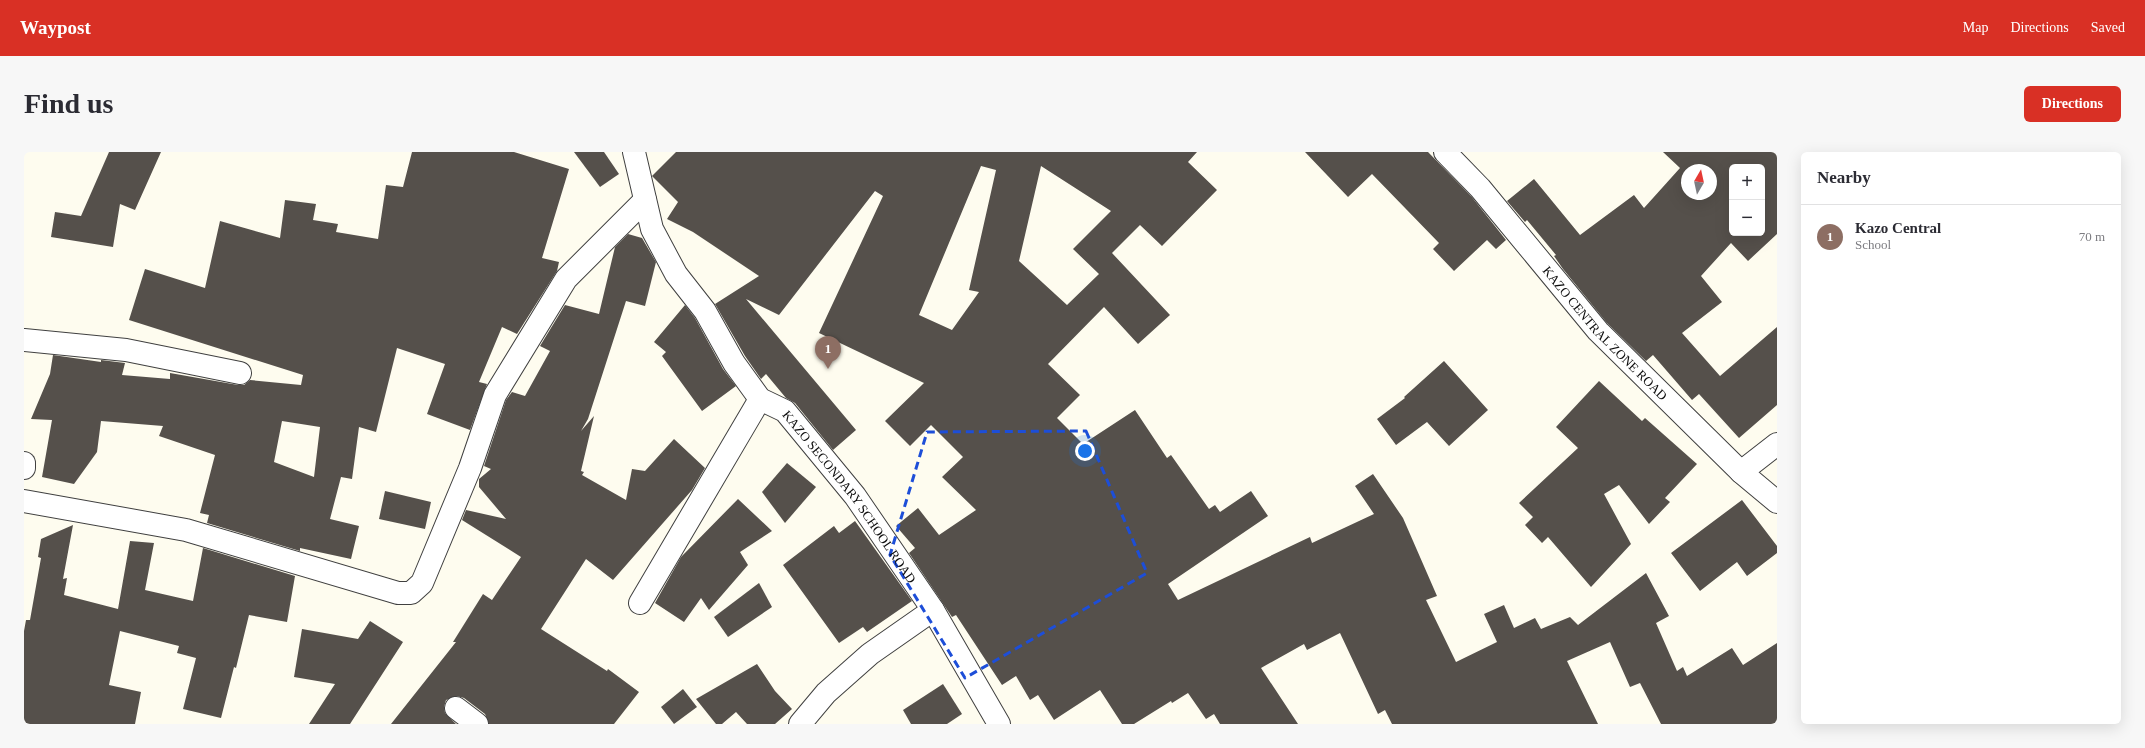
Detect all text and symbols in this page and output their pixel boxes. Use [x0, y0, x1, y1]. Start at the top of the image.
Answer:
text: Waypost [20, 17, 91, 38]
text: Map [1963, 20, 1988, 35]
text: Directions [2010, 20, 2069, 35]
text: Saved [2091, 20, 2125, 35]
button: Directions [2024, 86, 2121, 122]
text: Find us [24, 88, 114, 119]
north arrow [1681, 164, 1717, 200]
map controls [1729, 164, 1765, 236]
button: + [1729, 164, 1765, 200]
text: Nearby [1817, 168, 1871, 187]
button: − [1729, 200, 1765, 236]
text: Kazo Central [1855, 220, 1941, 236]
text: 1 [1827, 229, 1833, 244]
text: 70 m [2079, 229, 2105, 244]
text: School [1855, 237, 1891, 252]
street label: KAZO CENTRAL ZONE ROAD [1540, 263, 1671, 403]
pin: 1 [815, 336, 841, 369]
street label: KAZO SECONDARY SCHOOL ROAD [780, 407, 920, 586]
your location [1075, 441, 1095, 461]

